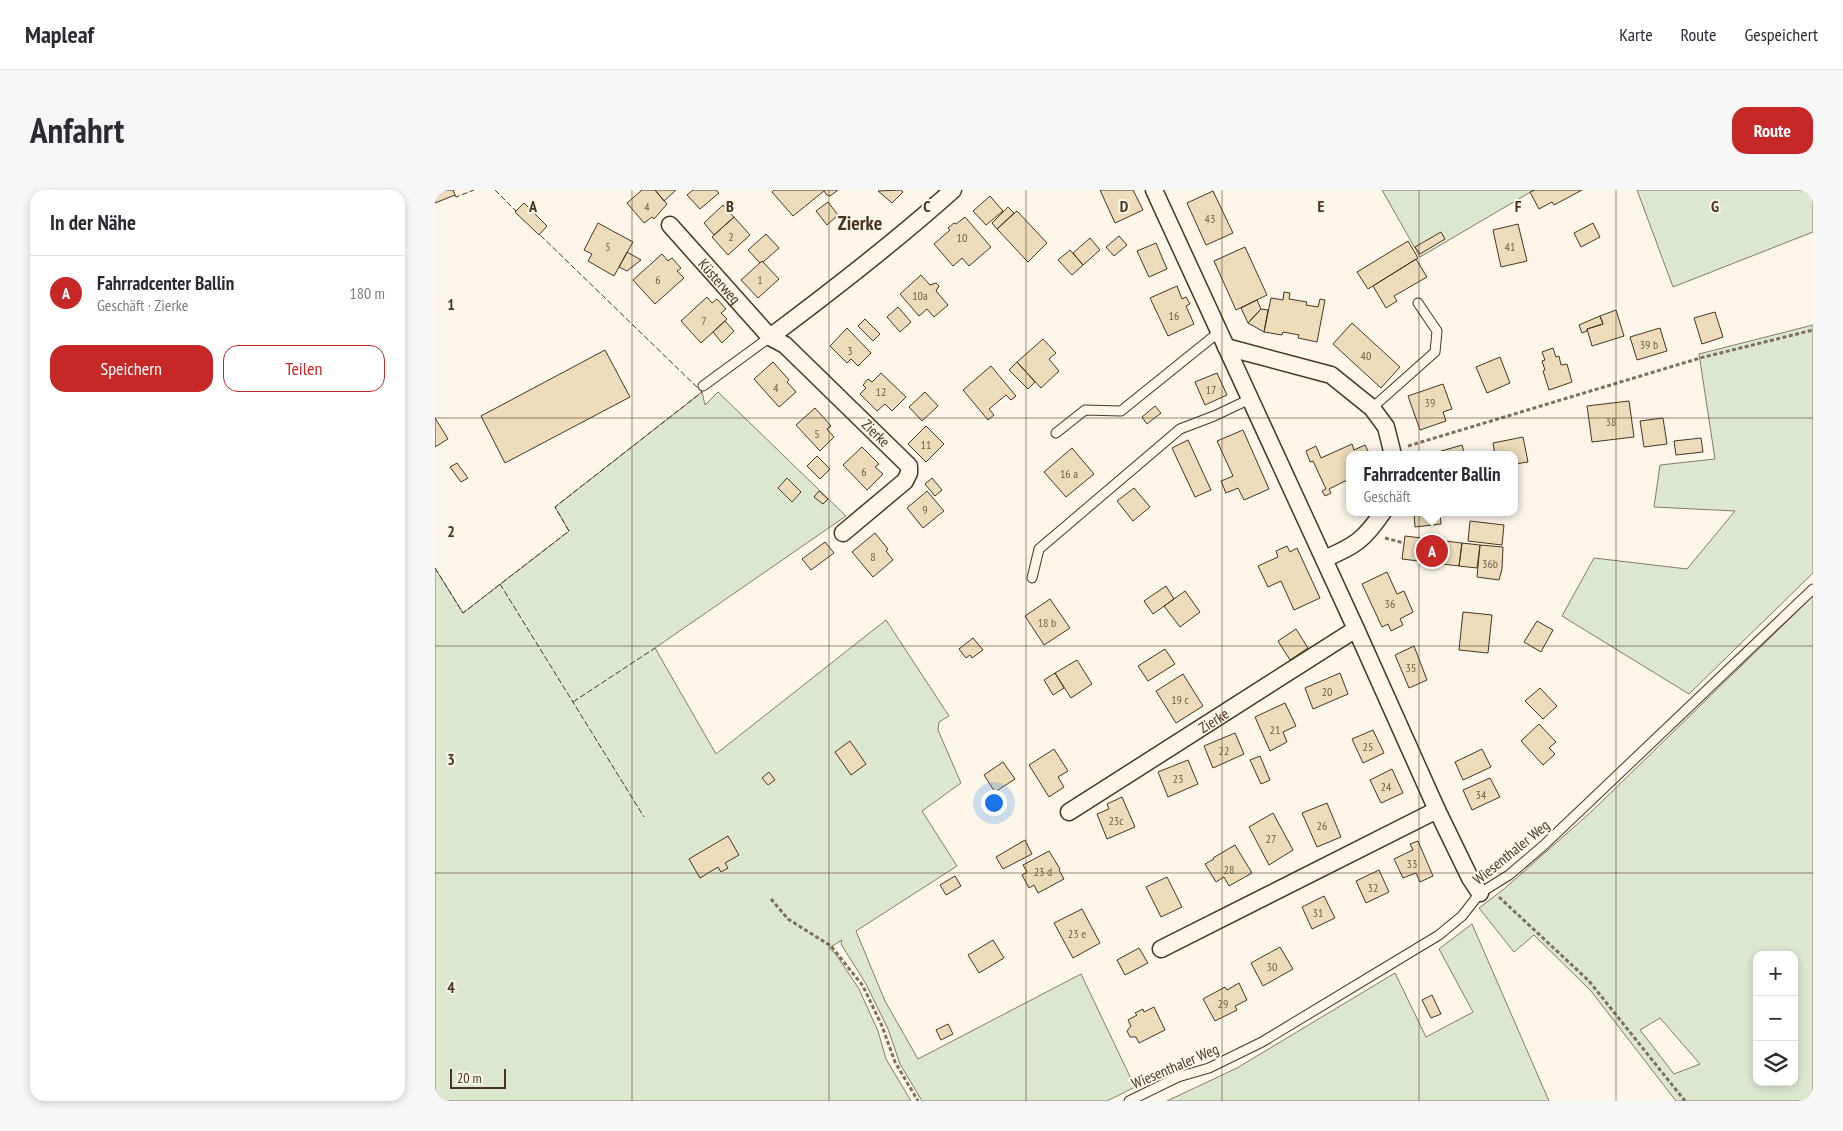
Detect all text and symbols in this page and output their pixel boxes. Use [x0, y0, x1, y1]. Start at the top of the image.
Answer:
text: Mapleaf [25, 19, 94, 50]
text: Karte [1619, 23, 1653, 46]
text: Route [1681, 23, 1716, 46]
text: Gespeichert [1744, 23, 1818, 46]
text: Anfahrt [30, 107, 124, 153]
button: Route [1732, 107, 1813, 154]
text: A [528, 196, 538, 216]
text: B [726, 196, 734, 216]
text: C [923, 196, 931, 216]
text: D [1120, 196, 1129, 216]
text: E [1318, 196, 1325, 216]
text: F [1515, 196, 1522, 216]
text: G [1711, 196, 1719, 216]
house number: 4 [644, 199, 650, 214]
text: In der Nähe [50, 209, 136, 236]
district label: Zierke [838, 210, 882, 236]
house number: 43 [1205, 211, 1215, 226]
house number: 2 [728, 229, 734, 244]
house number: 10 [957, 230, 967, 245]
house number: 5 [605, 239, 611, 254]
house number: 41 [1505, 239, 1515, 254]
street label: Küsterweg [695, 254, 745, 308]
text: Fahrradcenter Ballin [97, 271, 234, 295]
house number: 6 [655, 272, 661, 287]
house number: 1 [757, 272, 763, 287]
text: A [62, 283, 70, 303]
text: 180 m [350, 283, 385, 303]
house number: 10a [912, 288, 928, 303]
text: 1 [447, 294, 455, 314]
text: Geschäft · Zierke [97, 295, 188, 315]
house number: 16 [1169, 308, 1179, 323]
house number: 7 [701, 313, 707, 328]
house number: 39 b [1640, 337, 1658, 352]
house number: 3 [847, 343, 853, 358]
button: Speichern [50, 345, 213, 392]
button: Teilen [223, 345, 385, 392]
house number: 40 [1361, 348, 1371, 363]
house number: 4 [773, 380, 779, 395]
house number: 17 [1206, 382, 1216, 397]
house number: 12 [876, 384, 886, 399]
house number: 39 [1425, 395, 1435, 410]
house number: 38 [1606, 414, 1616, 429]
street label: Zierke [858, 415, 894, 451]
house number: 5 [814, 426, 820, 441]
house number: 11 [921, 437, 931, 452]
popup [1346, 451, 1518, 516]
text: Fahrradcenter Ballin [1363, 462, 1501, 486]
house number: 6 [861, 464, 867, 479]
house number: 16 a [1060, 466, 1078, 481]
text: Geschäft [1363, 486, 1411, 506]
house number: 9 [922, 502, 928, 517]
text: 2 [447, 521, 455, 541]
pin: A [1416, 532, 1448, 570]
house number: 8 [870, 549, 876, 564]
house number: 36b [1482, 556, 1498, 571]
house number: 36 [1385, 596, 1395, 611]
house number: 18 b [1038, 615, 1056, 630]
house number: 35 [1406, 660, 1416, 675]
house number: 20 [1322, 684, 1332, 699]
house number: 19 c [1171, 692, 1190, 707]
street label: Zierke [1195, 703, 1232, 737]
house number: 21 [1270, 722, 1280, 737]
house number: 25 [1363, 739, 1373, 754]
house number: 22 [1219, 743, 1229, 758]
text: 3 [447, 749, 455, 769]
house number: 23 [1173, 771, 1183, 786]
house number: 24 [1381, 779, 1392, 794]
house number: 34 [1476, 787, 1487, 802]
your location [981, 790, 1007, 816]
house number: 23c [1108, 813, 1124, 828]
street label: Wiesenthaler Weg [1469, 815, 1553, 889]
house number: 26 [1317, 818, 1327, 833]
house number: 27 [1266, 831, 1276, 846]
house number: 33 [1407, 856, 1417, 871]
house number: 28 [1224, 862, 1234, 877]
house number: 23 d [1034, 864, 1052, 879]
house number: 32 [1368, 880, 1378, 895]
house number: 31 [1313, 905, 1323, 920]
house number: 23 e [1068, 926, 1086, 941]
map controls [1753, 951, 1798, 1086]
button: + [1753, 951, 1798, 996]
house number: 30 [1267, 959, 1277, 974]
text: 4 [447, 977, 455, 997]
house number: 29 [1218, 996, 1228, 1011]
button: − [1753, 996, 1798, 1041]
street label: Wiesenthaler Weg [1129, 1039, 1221, 1093]
button: layers [1753, 1041, 1798, 1086]
scale bar [450, 1066, 506, 1089]
text: 20 m [457, 1069, 482, 1087]

